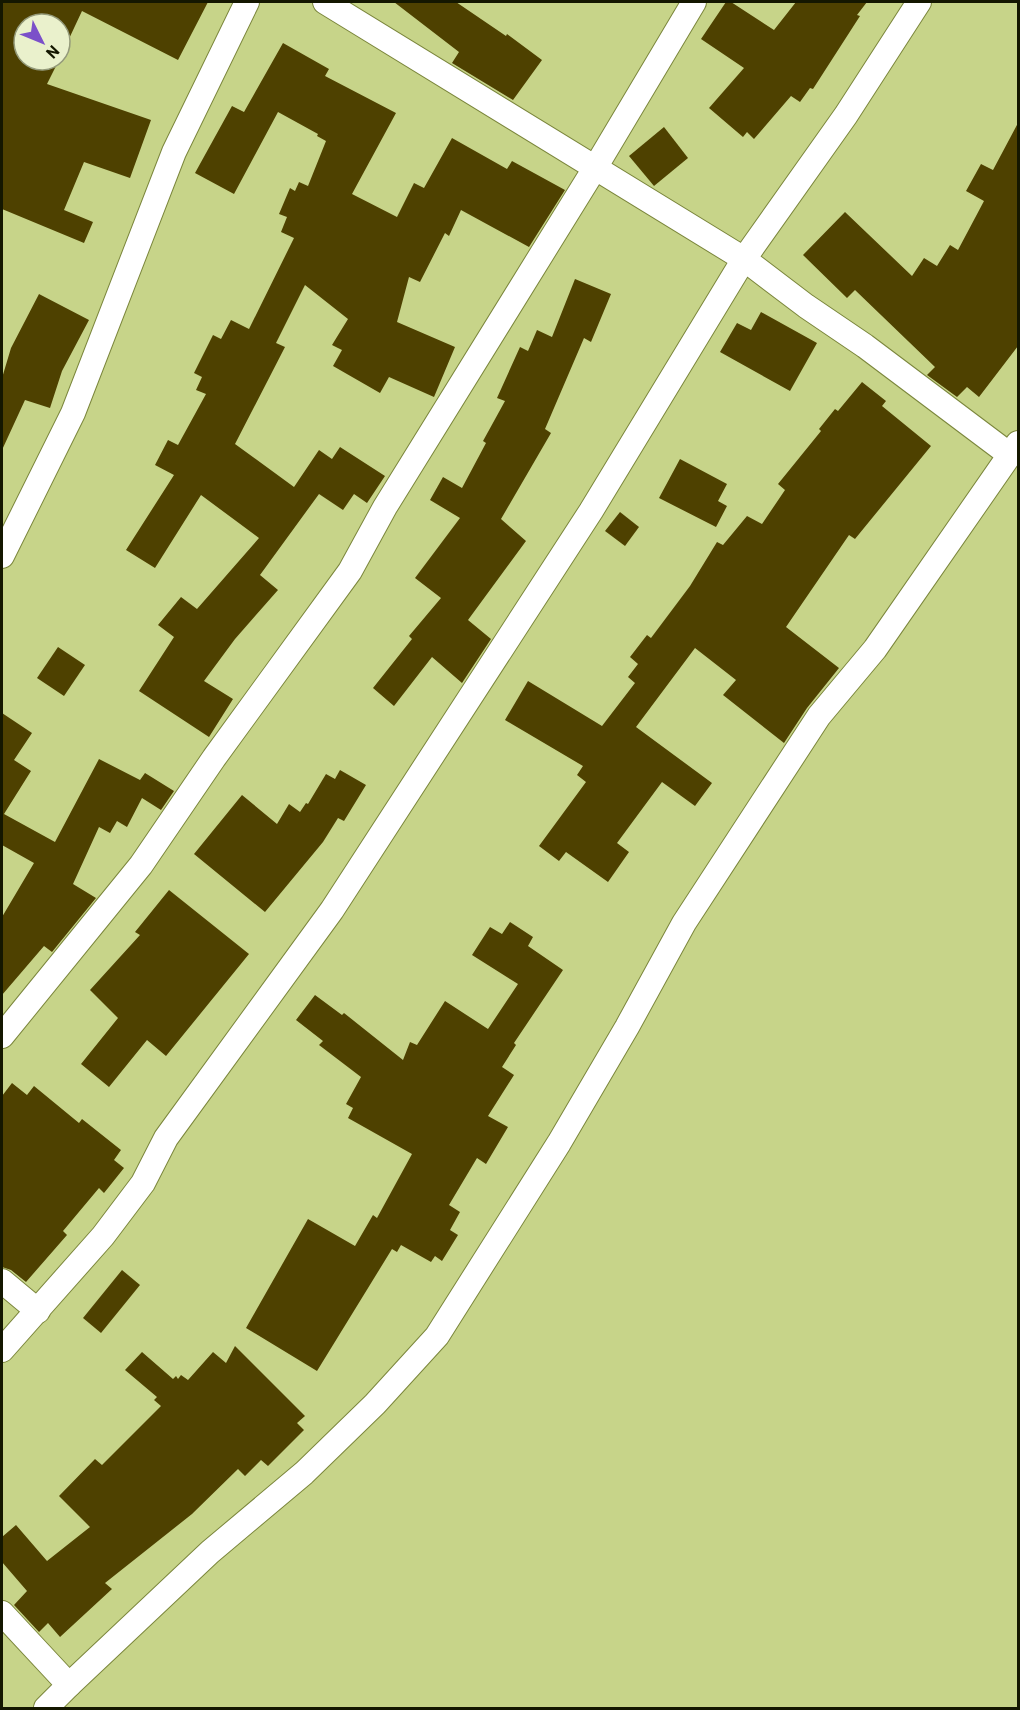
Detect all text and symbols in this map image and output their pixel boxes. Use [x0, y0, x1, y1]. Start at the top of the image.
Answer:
north arrow [12, 12, 72, 72]
text: N [43, 42, 64, 63]

